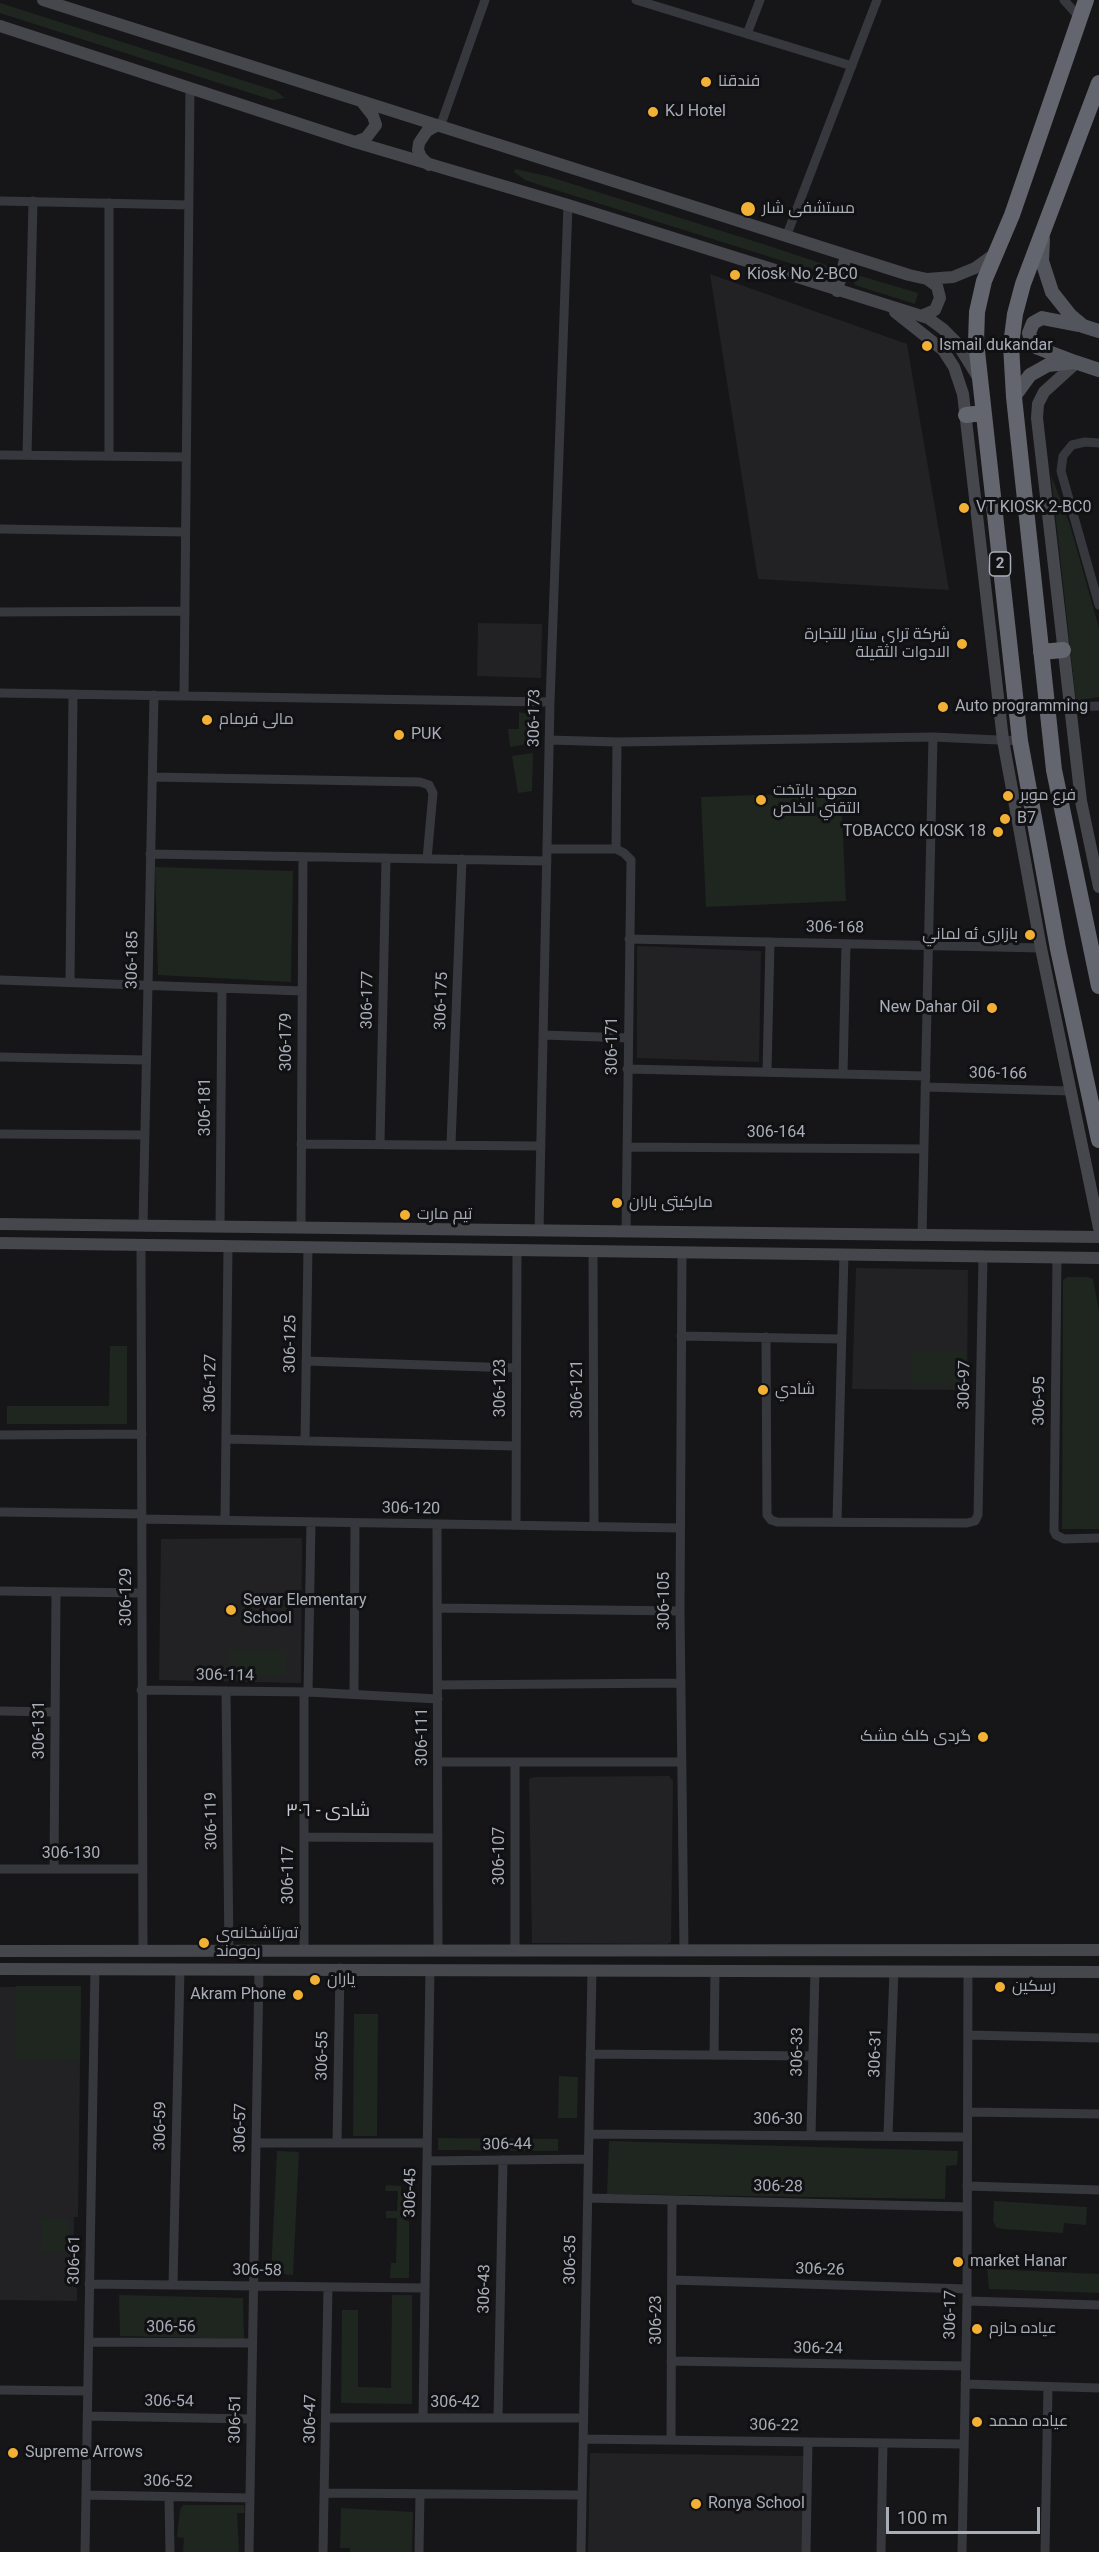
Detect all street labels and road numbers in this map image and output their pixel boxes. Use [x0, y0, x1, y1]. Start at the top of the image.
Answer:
road number: 2 [990, 552, 1010, 576]
street label: 306-173 [525, 689, 545, 747]
street label: 306-168 [806, 918, 864, 938]
street label: 306-185 [123, 931, 143, 989]
street label: 306-177 [358, 971, 378, 1029]
street label: 306-175 [431, 971, 453, 1031]
street label: 306-179 [277, 1013, 297, 1071]
street label: 306-171 [603, 1017, 623, 1075]
street label: 306-166 [969, 1064, 1027, 1084]
street label: 306-181 [196, 1078, 216, 1136]
street label: 306-164 [747, 1123, 805, 1143]
street label: 306-125 [281, 1315, 301, 1373]
street label: 306-127 [201, 1354, 221, 1412]
street label: 306-123 [491, 1359, 511, 1417]
street label: 306-121 [568, 1360, 588, 1418]
street label: 306-97 [955, 1360, 975, 1410]
street label: 306-95 [1030, 1376, 1050, 1426]
street label: 306-120 [382, 1499, 440, 1519]
street label: 306-129 [117, 1568, 137, 1626]
street label: 306-105 [655, 1572, 675, 1630]
street label: 306-114 [196, 1666, 254, 1686]
street label: 306-131 [30, 1701, 50, 1759]
street label: 306-111 [413, 1708, 433, 1766]
street label: 306-119 [202, 1792, 222, 1850]
street label: 306-107 [490, 1827, 510, 1885]
street label: 306-130 [42, 1844, 100, 1864]
street label: 306-117 [279, 1846, 299, 1904]
street label: 306-33 [788, 2027, 808, 2077]
street label: 306-31 [866, 2028, 886, 2078]
street label: 306-55 [313, 2031, 333, 2081]
street label: 306-59 [151, 2101, 171, 2151]
street label: 306-57 [231, 2103, 251, 2153]
street label: 306-30 [753, 2110, 803, 2130]
street label: 306-44 [482, 2135, 532, 2155]
street label: 306-45 [401, 2168, 421, 2218]
street label: 306-28 [753, 2177, 803, 2197]
street label: 306-61 [65, 2235, 85, 2285]
street label: 306-35 [561, 2235, 581, 2285]
street label: 306-26 [795, 2260, 845, 2280]
street label: 306-58 [232, 2261, 282, 2281]
street label: 306-43 [475, 2264, 495, 2314]
street label: 306-17 [941, 2290, 961, 2340]
street label: 306-23 [647, 2295, 667, 2345]
street label: 306-56 [146, 2318, 196, 2338]
street label: 306-24 [793, 2339, 843, 2359]
street label: 306-54 [144, 2392, 194, 2412]
street label: 306-42 [430, 2393, 480, 2413]
street label: 306-51 [226, 2394, 246, 2444]
street label: 306-47 [301, 2394, 321, 2444]
street label: 306-22 [749, 2416, 799, 2436]
street label: 306-52 [143, 2472, 193, 2492]

